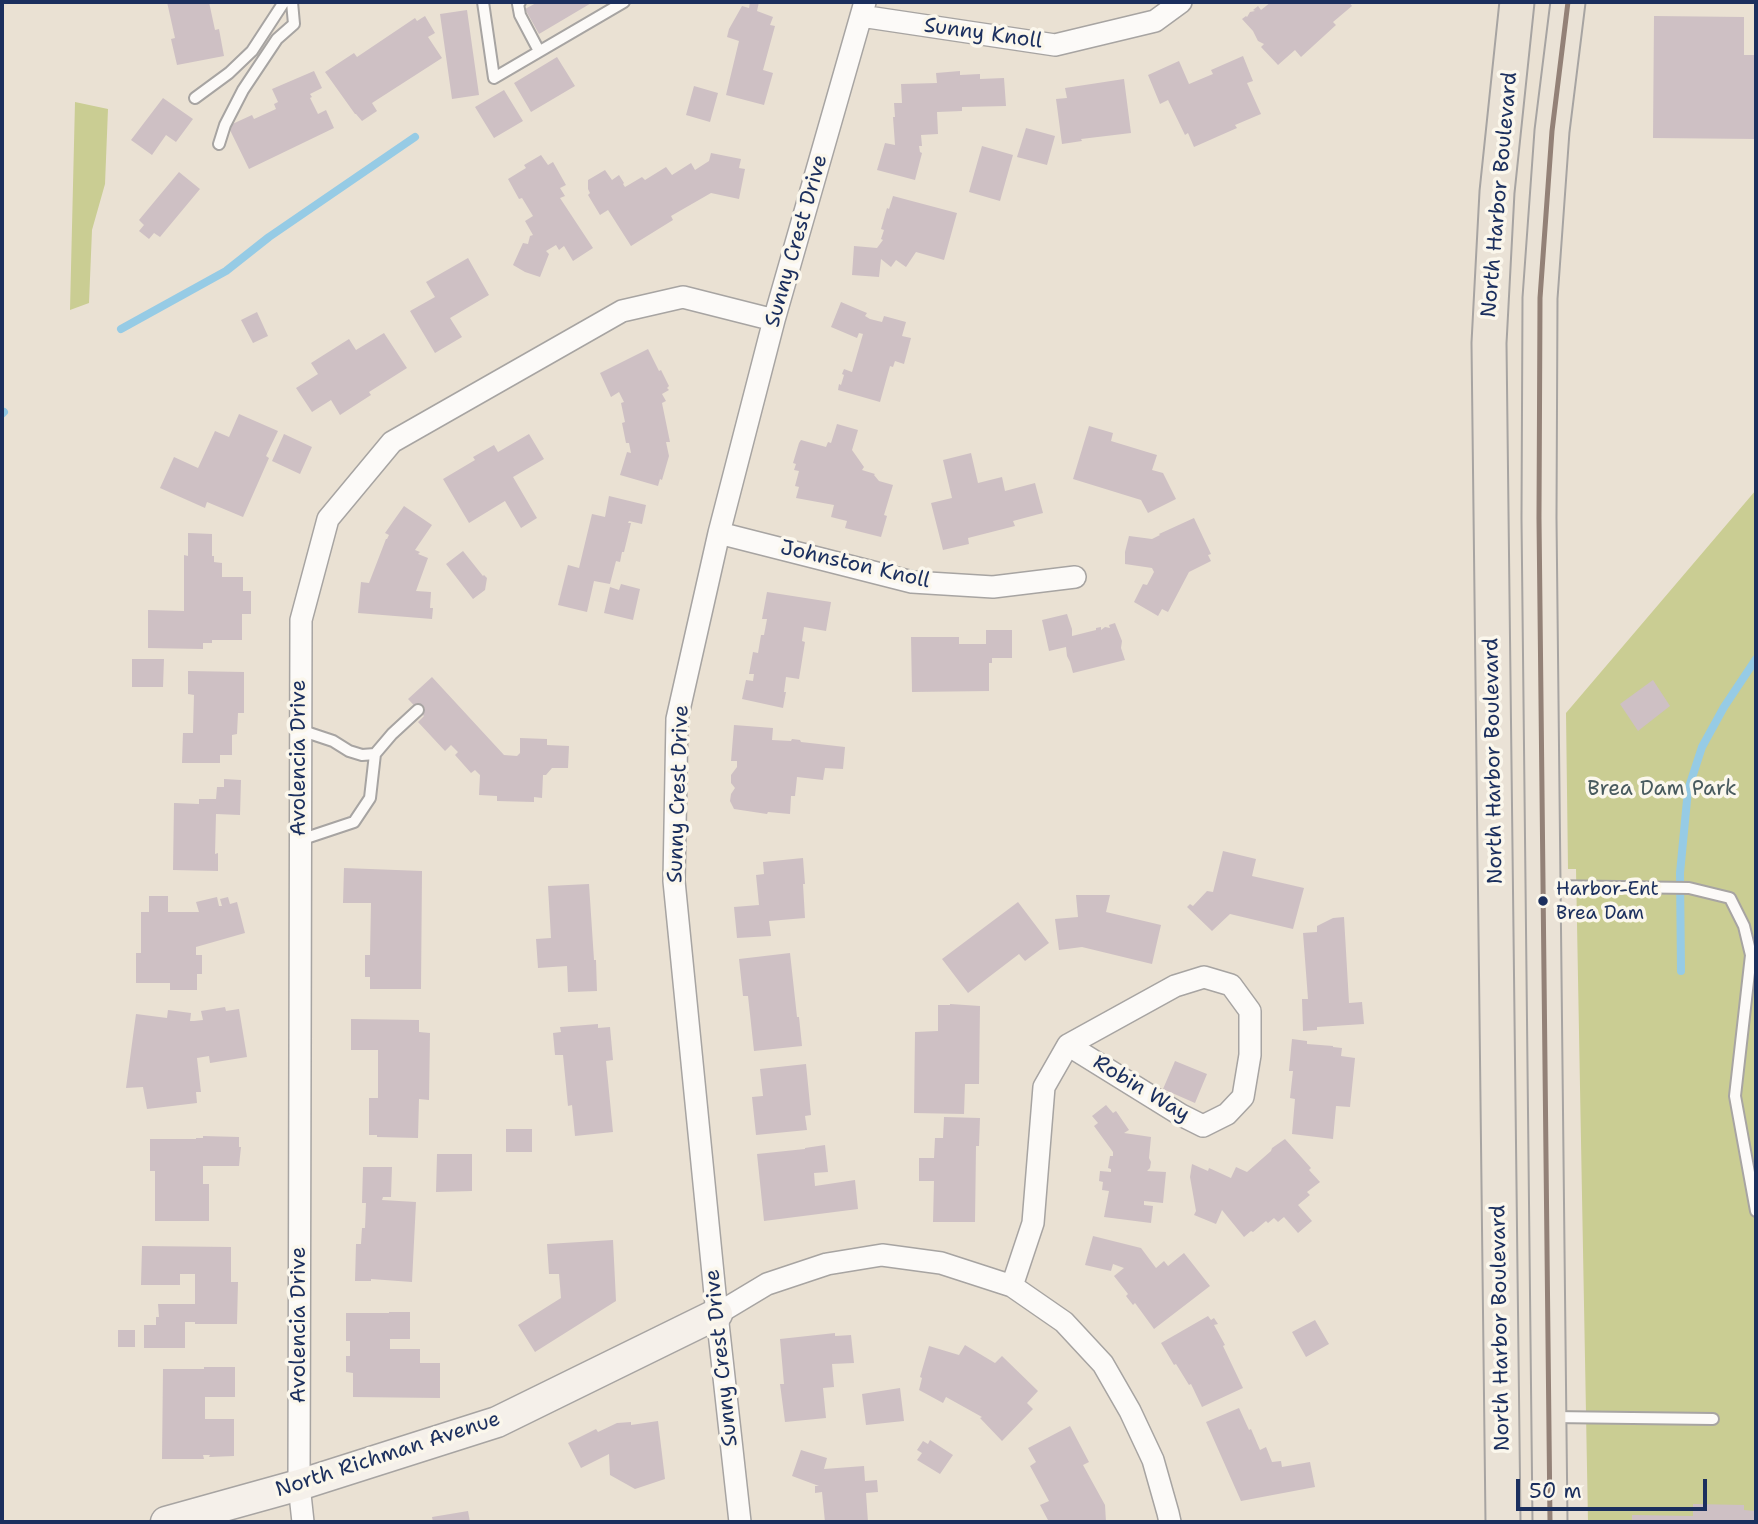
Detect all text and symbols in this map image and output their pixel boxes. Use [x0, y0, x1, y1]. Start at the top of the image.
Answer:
street label: Sunny Knoll [922, 13, 1044, 55]
street label: North Harbor Boulevard [1477, 71, 1523, 319]
street label: Sunny Crest Drive [760, 152, 834, 330]
street label: Johnston Knoll [778, 536, 932, 594]
street label: North Harbor Boulevard [1479, 637, 1509, 885]
street label: Avolencia Drive [287, 680, 313, 836]
street label: Sunny Crest Drive [663, 704, 695, 884]
park label: Brea Dam Park [1587, 777, 1737, 803]
place label: Harbor-Ent Brea Dam [1556, 879, 1659, 923]
marker: Harbor-Ent Brea Dam [1536, 894, 1550, 908]
street label: Robin Way [1088, 1050, 1194, 1128]
street label: North Harbor Boulevard [1486, 1204, 1516, 1452]
street label: Avolencia Drive [287, 1247, 313, 1403]
street label: Sunny Crest Drive [700, 1268, 744, 1448]
street label: North Richman Avenue [272, 1407, 504, 1503]
scale bar [1520, 1464, 1711, 1508]
text: 50 m [1529, 1477, 1582, 1505]

